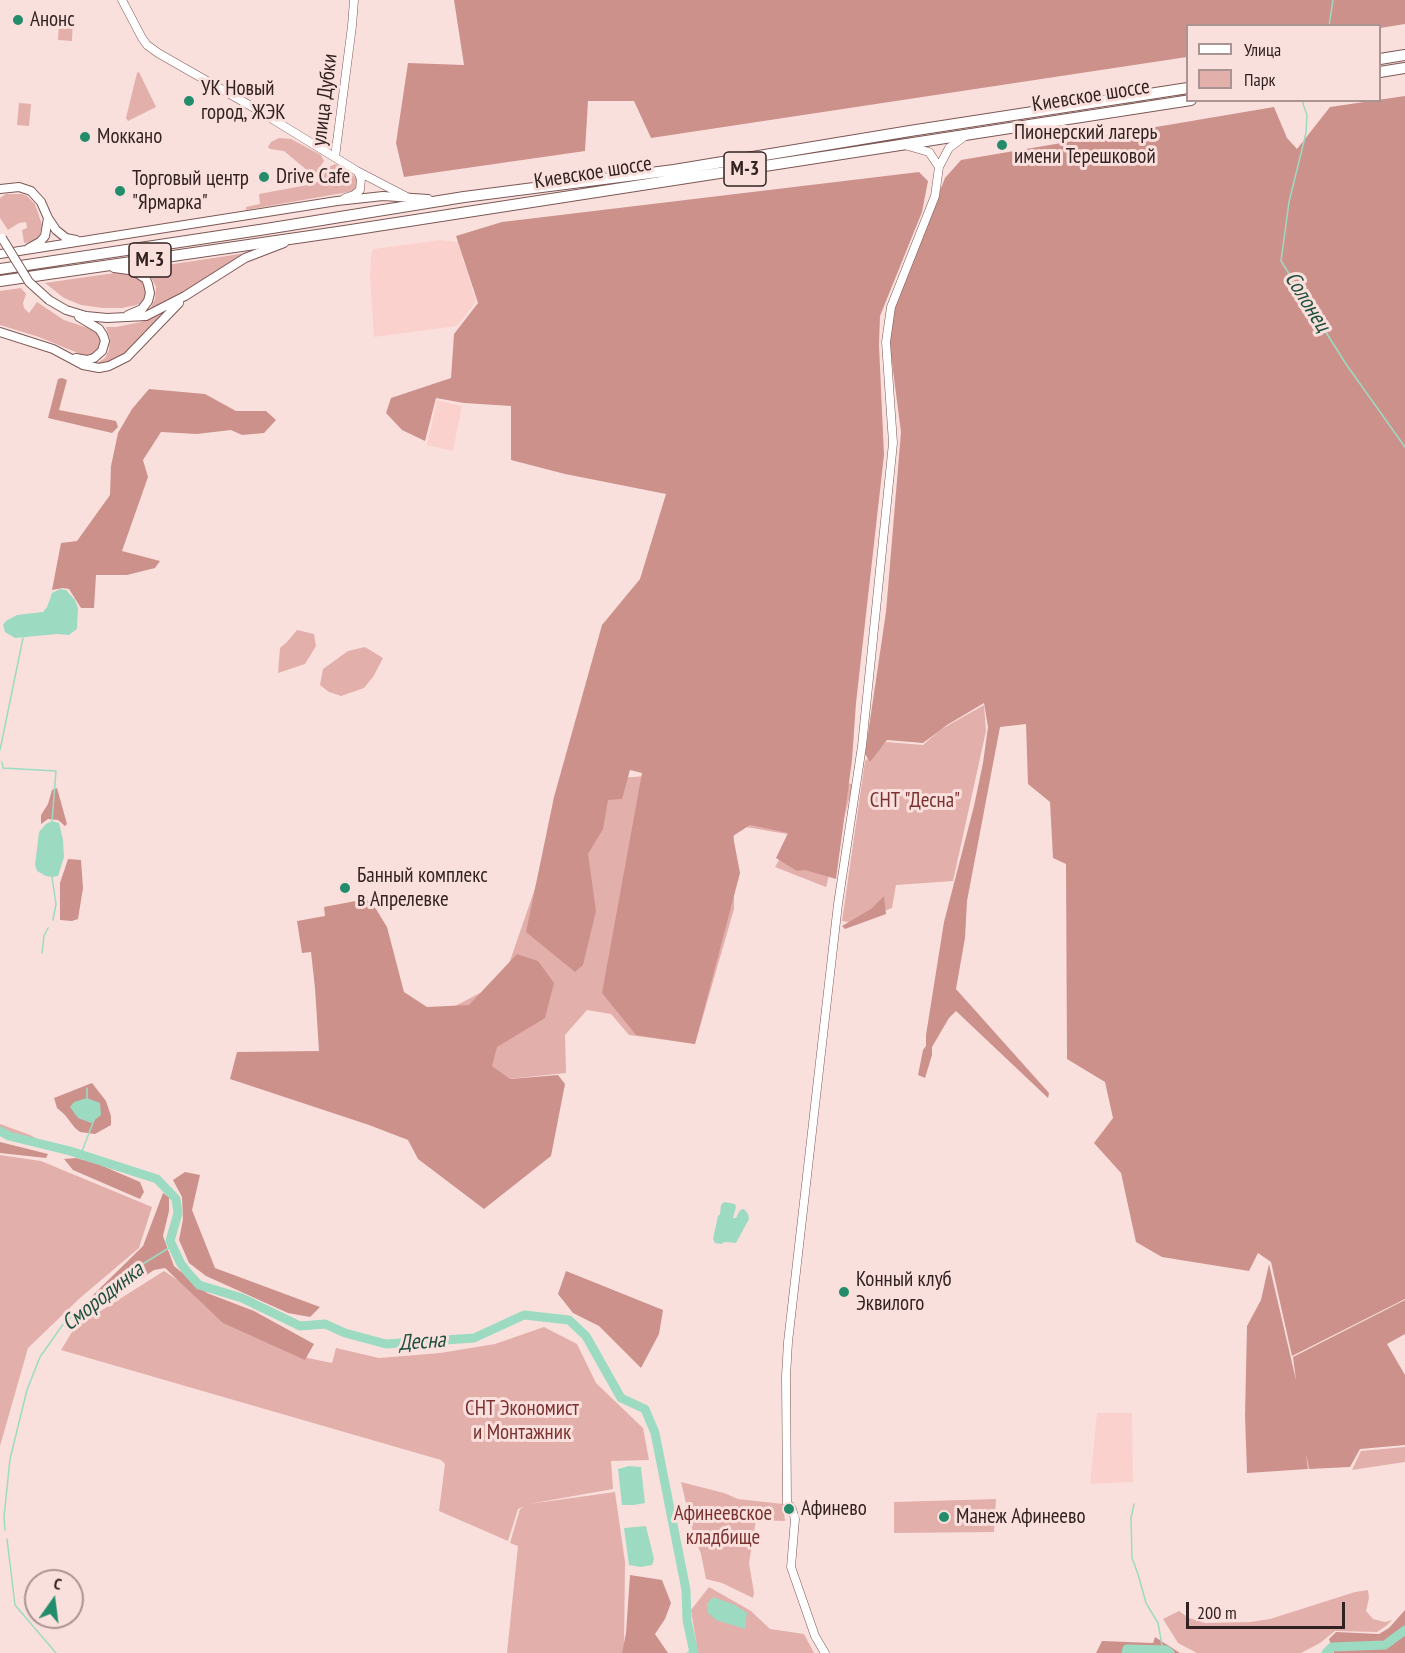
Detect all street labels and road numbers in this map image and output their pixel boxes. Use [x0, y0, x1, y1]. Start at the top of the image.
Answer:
street label: улица Дубки [307, 52, 343, 148]
street label: Киевское шоссе [1030, 74, 1152, 118]
street label: Киевское шоссе [532, 151, 654, 195]
road number: М-3 [724, 152, 766, 186]
road number: М-3 [129, 243, 171, 277]

